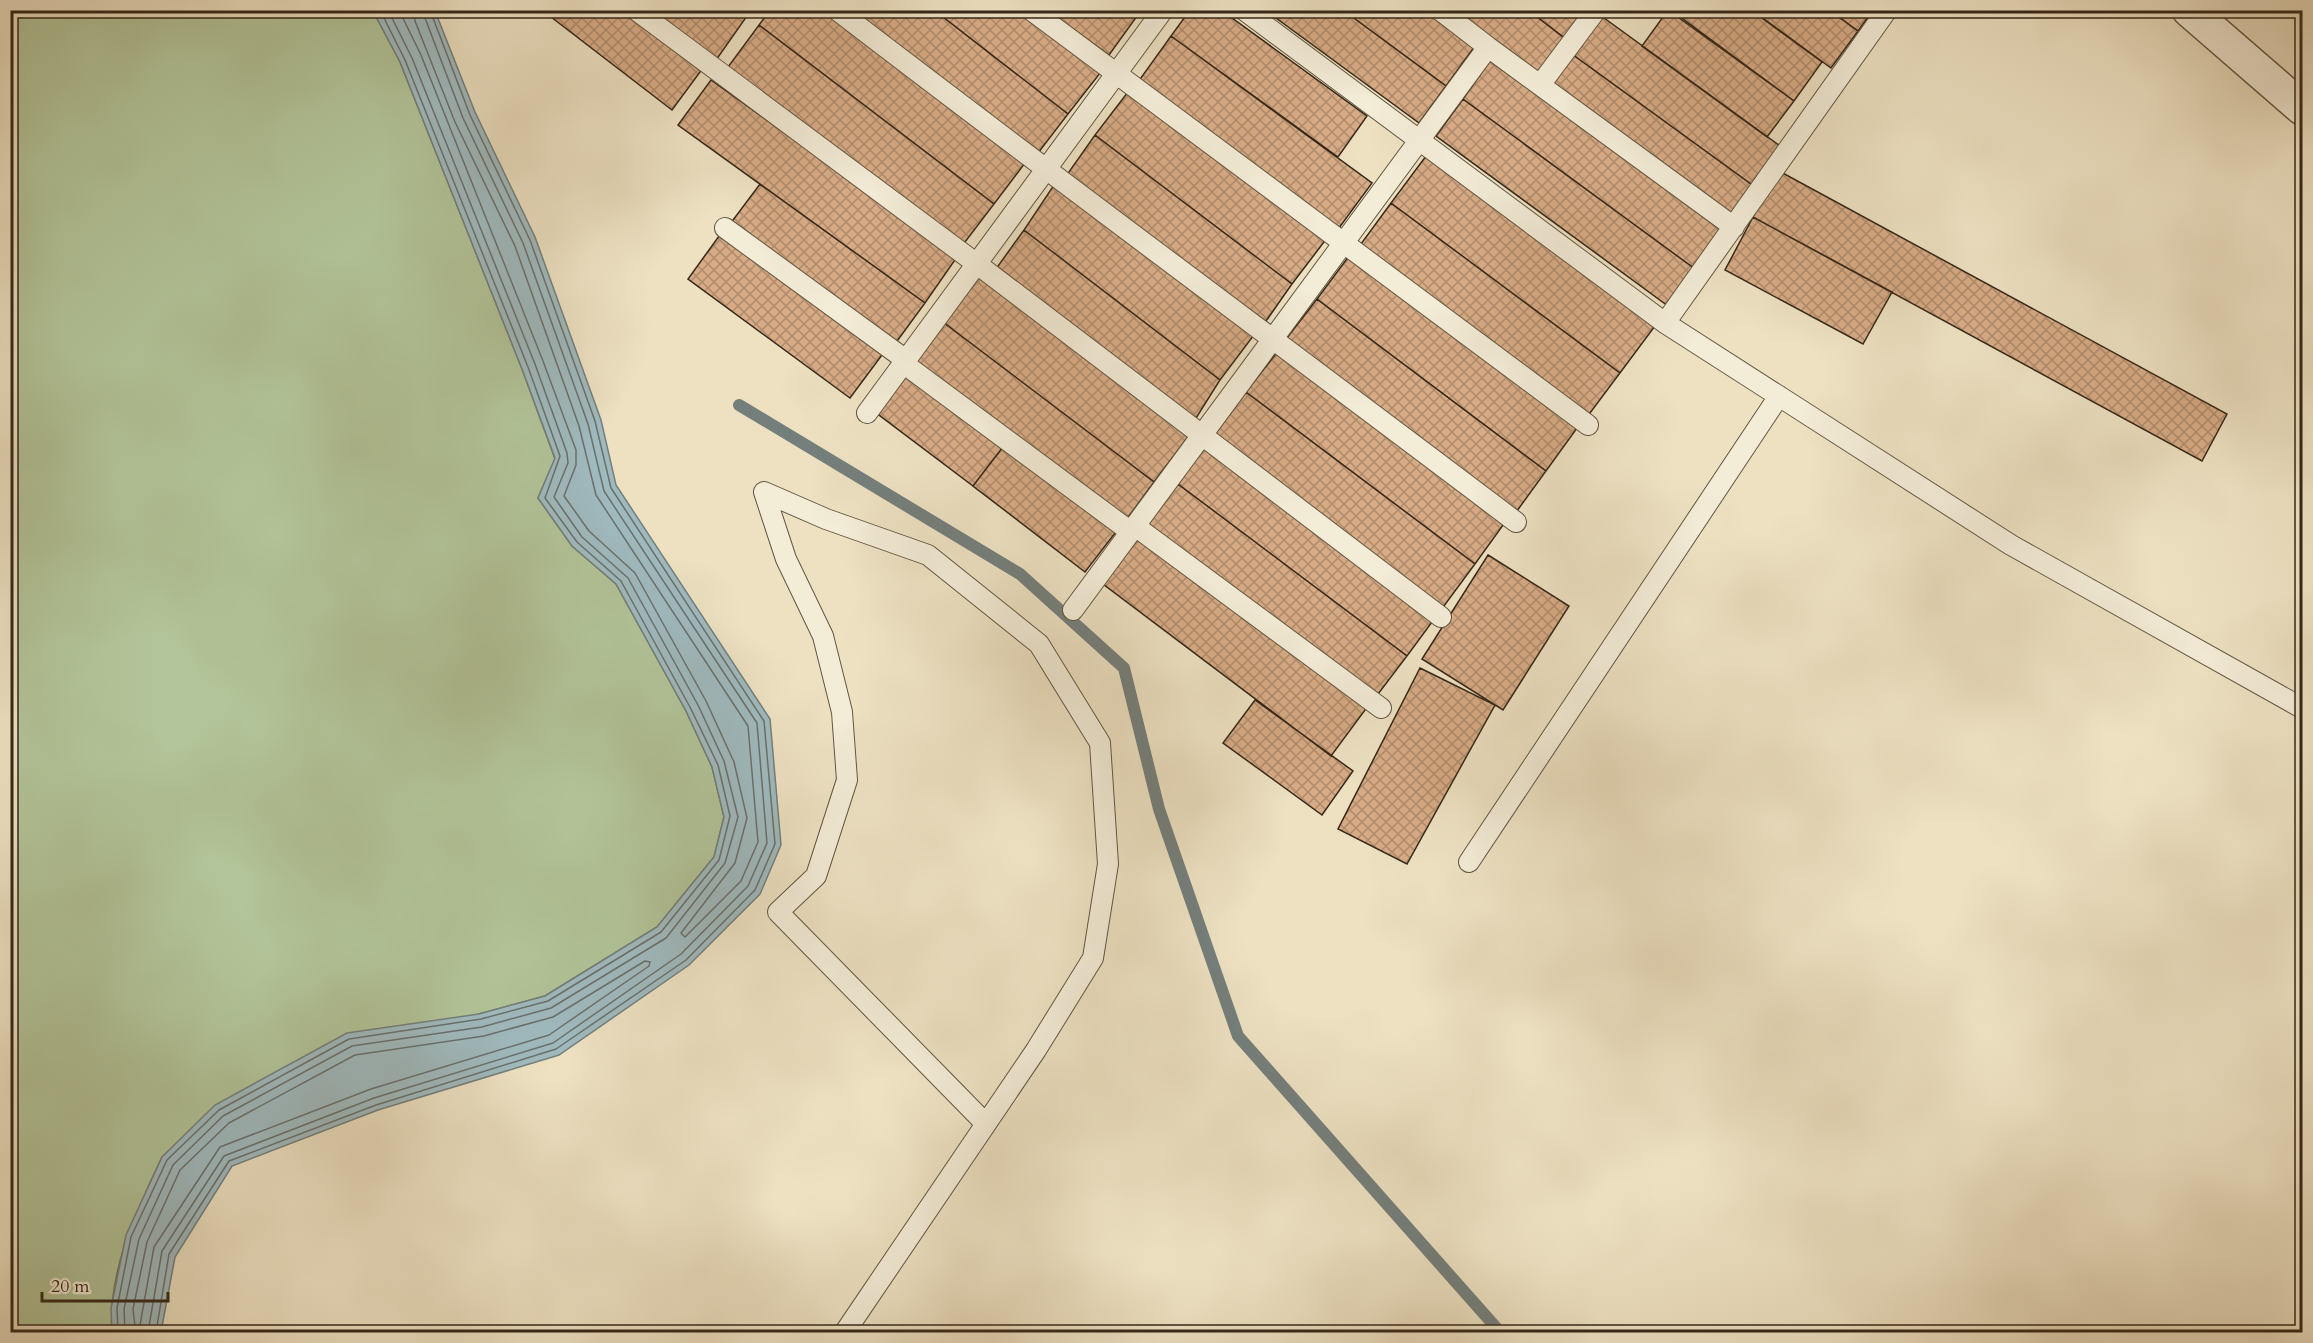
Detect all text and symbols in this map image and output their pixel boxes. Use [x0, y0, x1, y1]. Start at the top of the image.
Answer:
scale bar [42, 1265, 168, 1303]
text: 20 m [51, 1274, 90, 1299]

